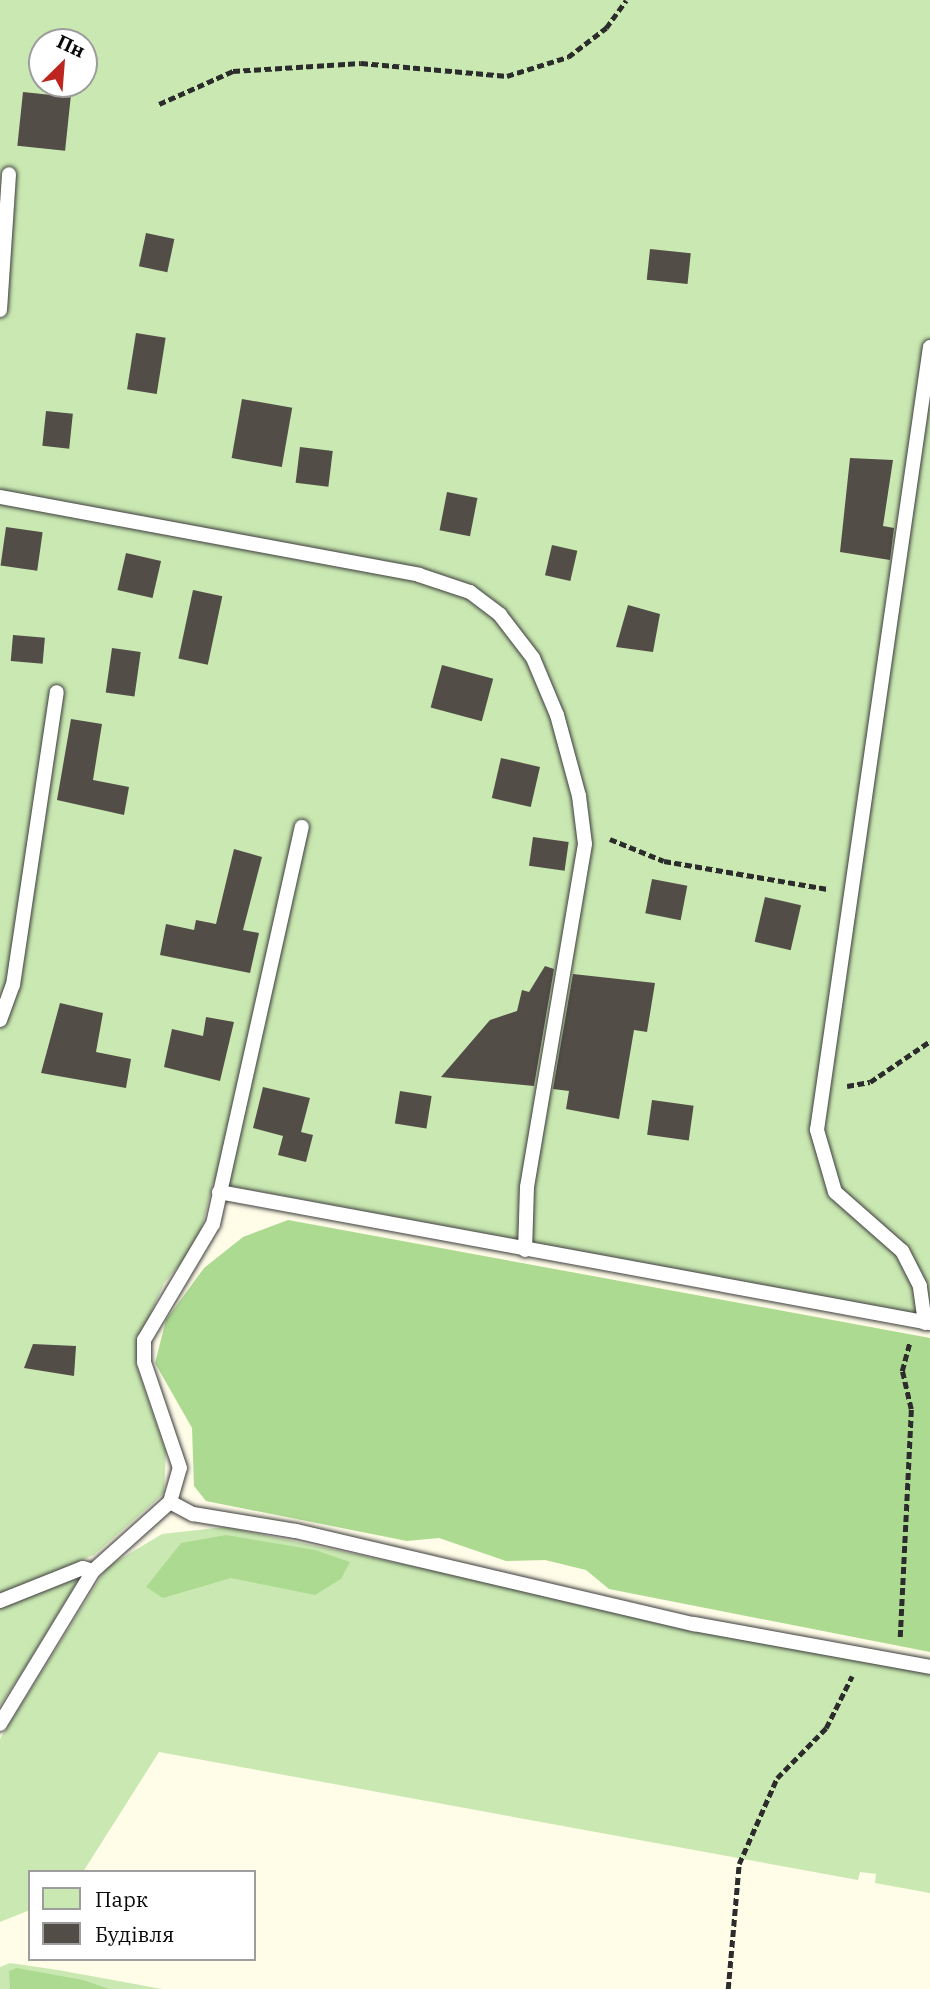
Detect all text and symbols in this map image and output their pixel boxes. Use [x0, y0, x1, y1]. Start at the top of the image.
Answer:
north arrow [28, 28, 98, 98]
text: Пн [53, 29, 89, 63]
legend [28, 1870, 256, 1961]
text: Парк [95, 1885, 148, 1913]
text: Будівля [95, 1920, 174, 1948]

